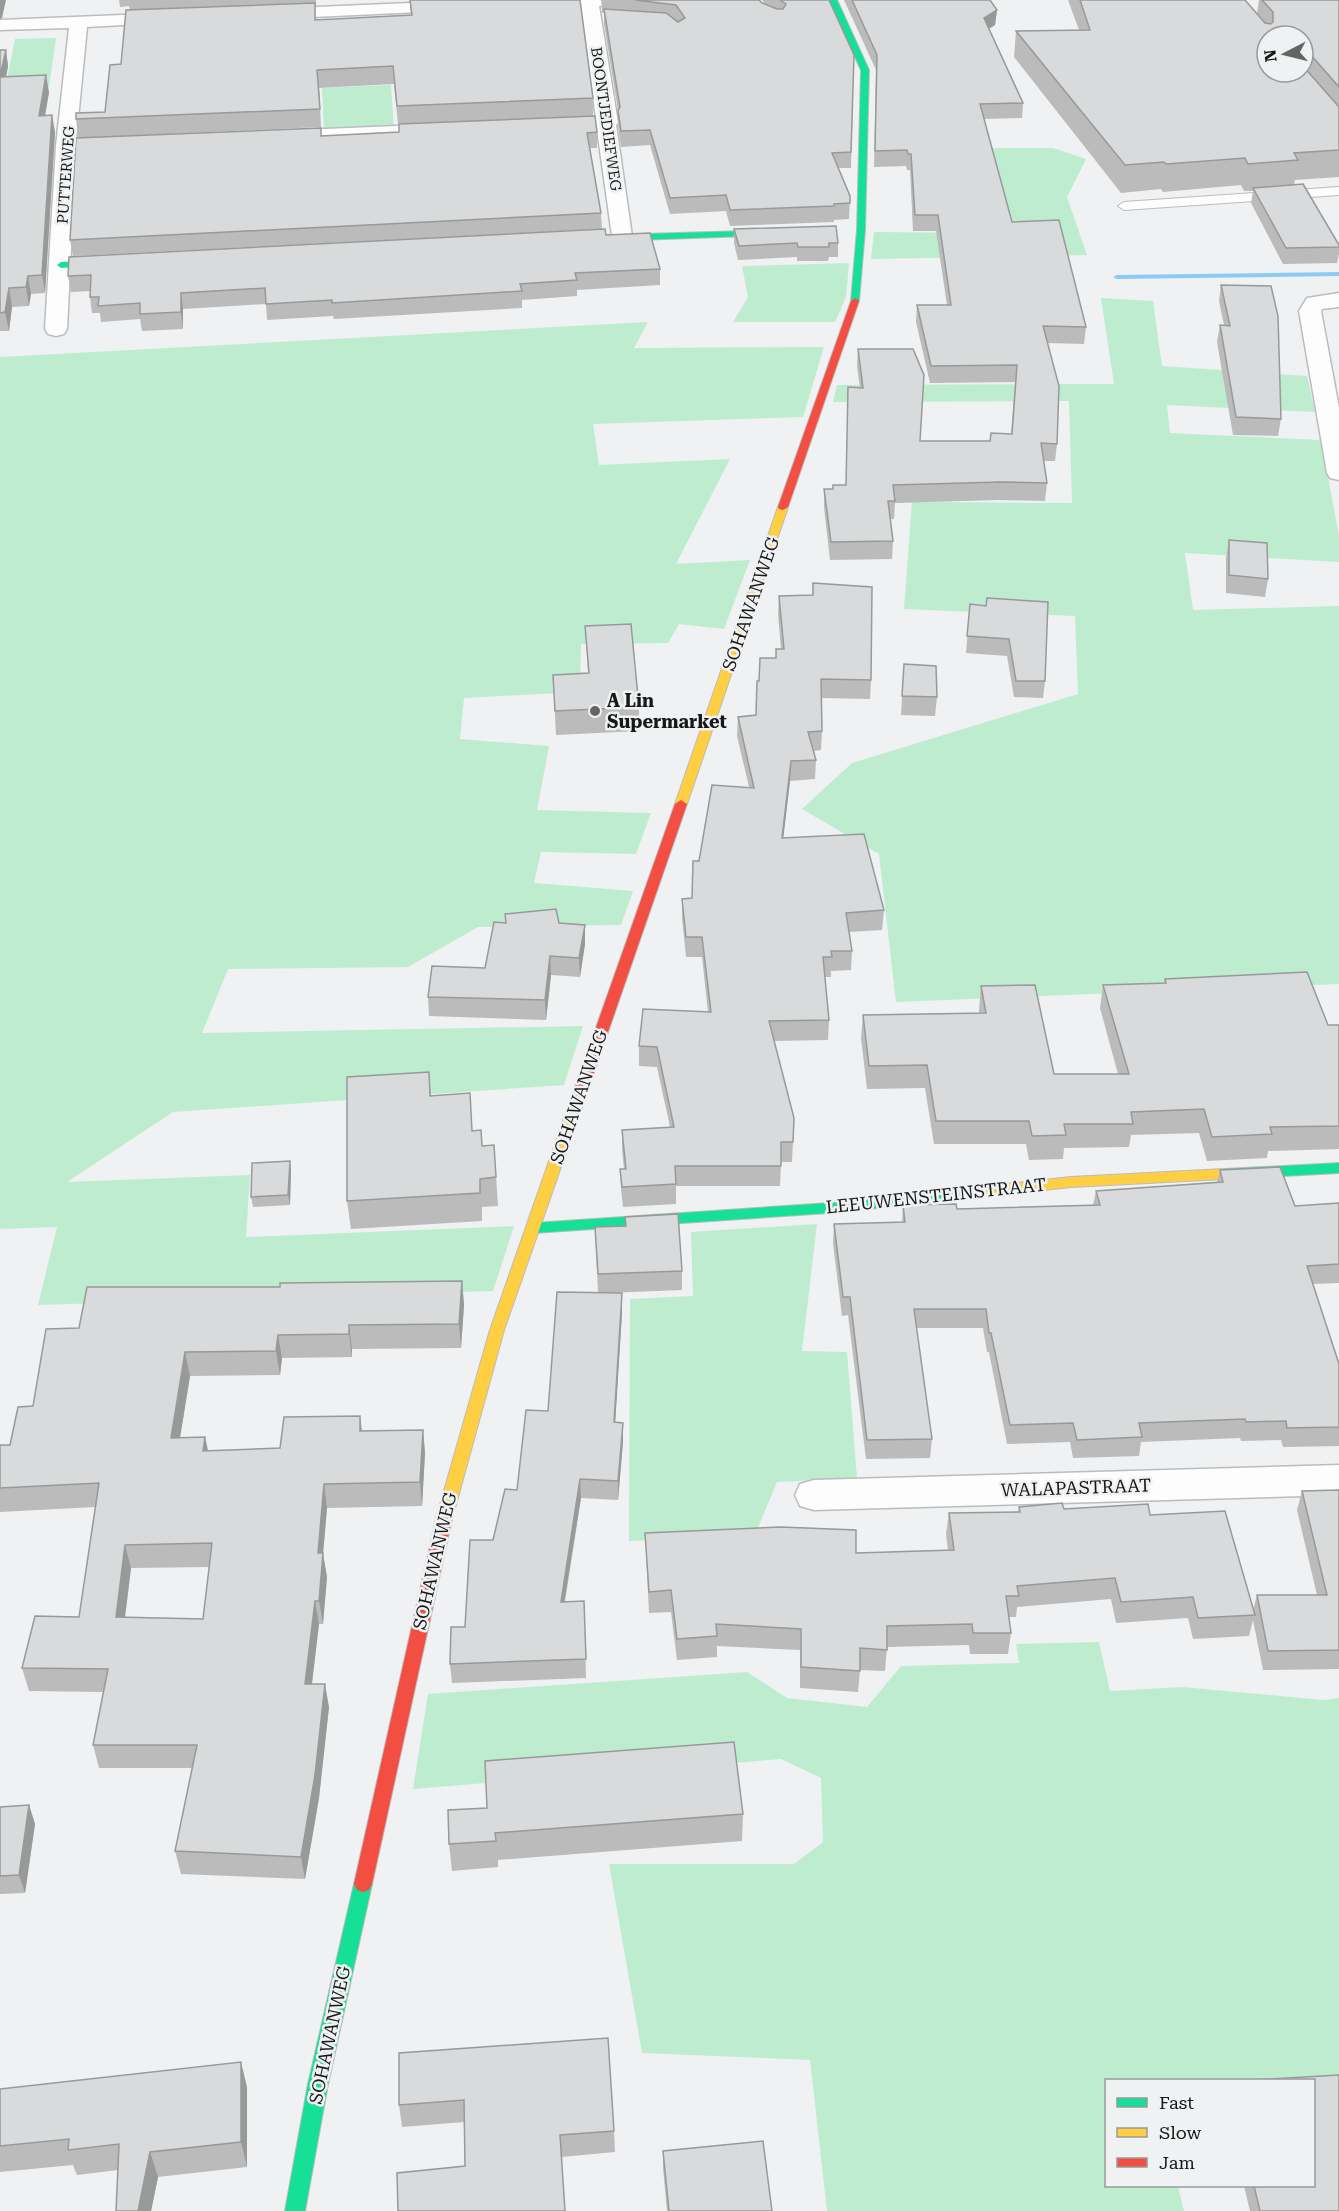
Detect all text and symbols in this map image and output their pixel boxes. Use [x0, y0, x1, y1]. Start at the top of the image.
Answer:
north arrow [1255, 24, 1315, 84]
street label: BOONTJEDIEFWEG [587, 46, 625, 193]
text: N [1260, 48, 1281, 63]
street label: PUTTERWEG [54, 125, 78, 225]
street label: SOHAWANWEG [718, 534, 783, 674]
place label: A Lin Supermarket [607, 690, 727, 732]
marker: A Lin Supermarket [588, 704, 602, 718]
street label: SOHAWANWEG [546, 1027, 611, 1167]
street label: LEEUWENSTEINSTRAAT [825, 1173, 1047, 1218]
street label: WALAPASTRAAT [1000, 1474, 1152, 1501]
street label: SOHAWANWEG [408, 1490, 461, 1632]
street label: SOHAWANWEG [305, 1964, 354, 2106]
legend [1105, 2079, 1315, 2187]
text: Fast [1159, 2092, 1194, 2113]
text: Slow [1159, 2122, 1201, 2143]
text: Jam [1159, 2152, 1195, 2173]

